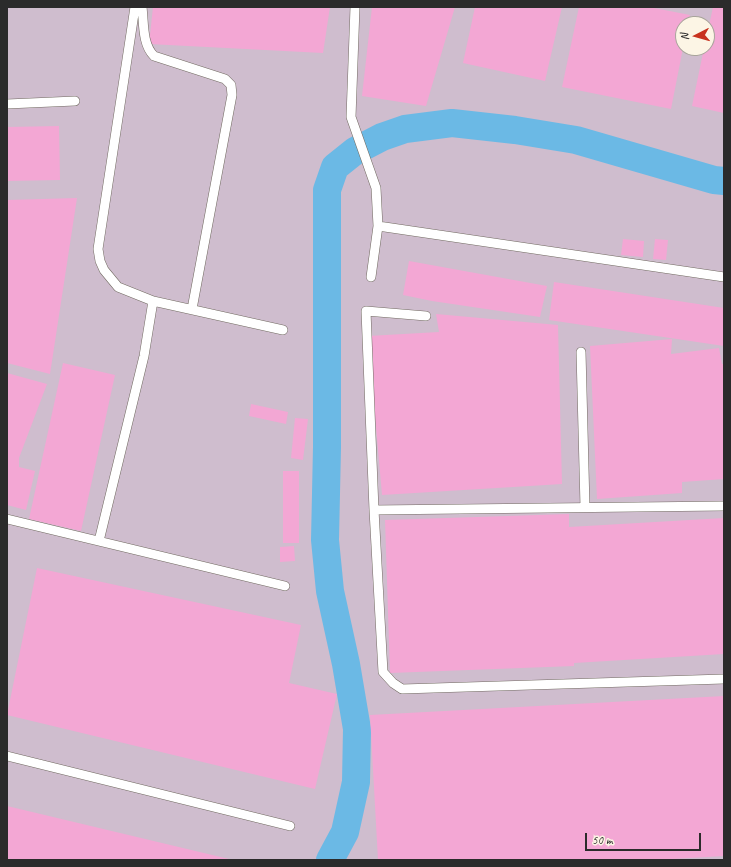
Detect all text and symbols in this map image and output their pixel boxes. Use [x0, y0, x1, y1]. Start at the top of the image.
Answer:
north arrow [675, 16, 715, 56]
text: N [677, 33, 691, 41]
scale bar [587, 825, 703, 851]
text: 50 m [592, 832, 612, 848]

